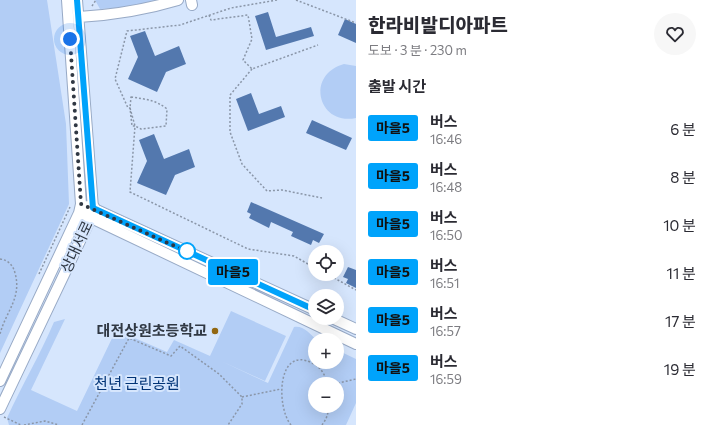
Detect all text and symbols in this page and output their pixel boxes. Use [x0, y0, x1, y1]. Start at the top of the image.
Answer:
text: 한라비발디아파트 [368, 13, 508, 36]
button: heart [654, 13, 696, 55]
your location [60, 29, 80, 49]
text: 도보 · 3 분 · 230 m [368, 42, 467, 58]
text: 출발 시간 [368, 77, 426, 95]
text: 버스 [430, 112, 458, 130]
text: 마을5 [376, 119, 410, 136]
text: 6 분 [670, 120, 696, 138]
text: 16:46 [430, 131, 462, 147]
text: 버스 [430, 160, 458, 178]
text: 마을5 [376, 167, 410, 184]
text: 8 분 [670, 168, 696, 186]
text: 16:48 [430, 179, 462, 195]
text: 버스 [430, 208, 458, 226]
text: 마을5 [376, 215, 410, 232]
text: 10 분 [663, 216, 696, 234]
street label: 상대서로 [56, 218, 96, 275]
text: 16:50 [430, 227, 462, 243]
unlabelled marker [178, 242, 196, 260]
map controls [308, 245, 344, 413]
button: locate [308, 245, 344, 281]
text: 버스 [430, 256, 458, 274]
line badge: 마을5 [210, 259, 256, 285]
text: 마을5 [216, 263, 250, 280]
text: 마을5 [376, 263, 410, 280]
text: 11 분 [667, 264, 696, 282]
text: 16:51 [430, 275, 459, 291]
button: layers [308, 289, 344, 325]
text: 버스 [430, 304, 458, 322]
text: 마을5 [376, 311, 410, 328]
text: 17 분 [665, 312, 696, 330]
place label: 대전상원초등학교 [97, 321, 207, 339]
text: 16:57 [430, 323, 461, 339]
marker: 대전상원초등학교 [210, 326, 220, 336]
button: + [308, 333, 344, 369]
text: 버스 [430, 352, 458, 370]
text: 마을5 [376, 359, 410, 376]
text: 19 분 [664, 360, 696, 378]
text: 16:59 [430, 371, 462, 387]
park label: 천년 근린공원 [94, 374, 180, 392]
button: − [308, 377, 344, 413]

